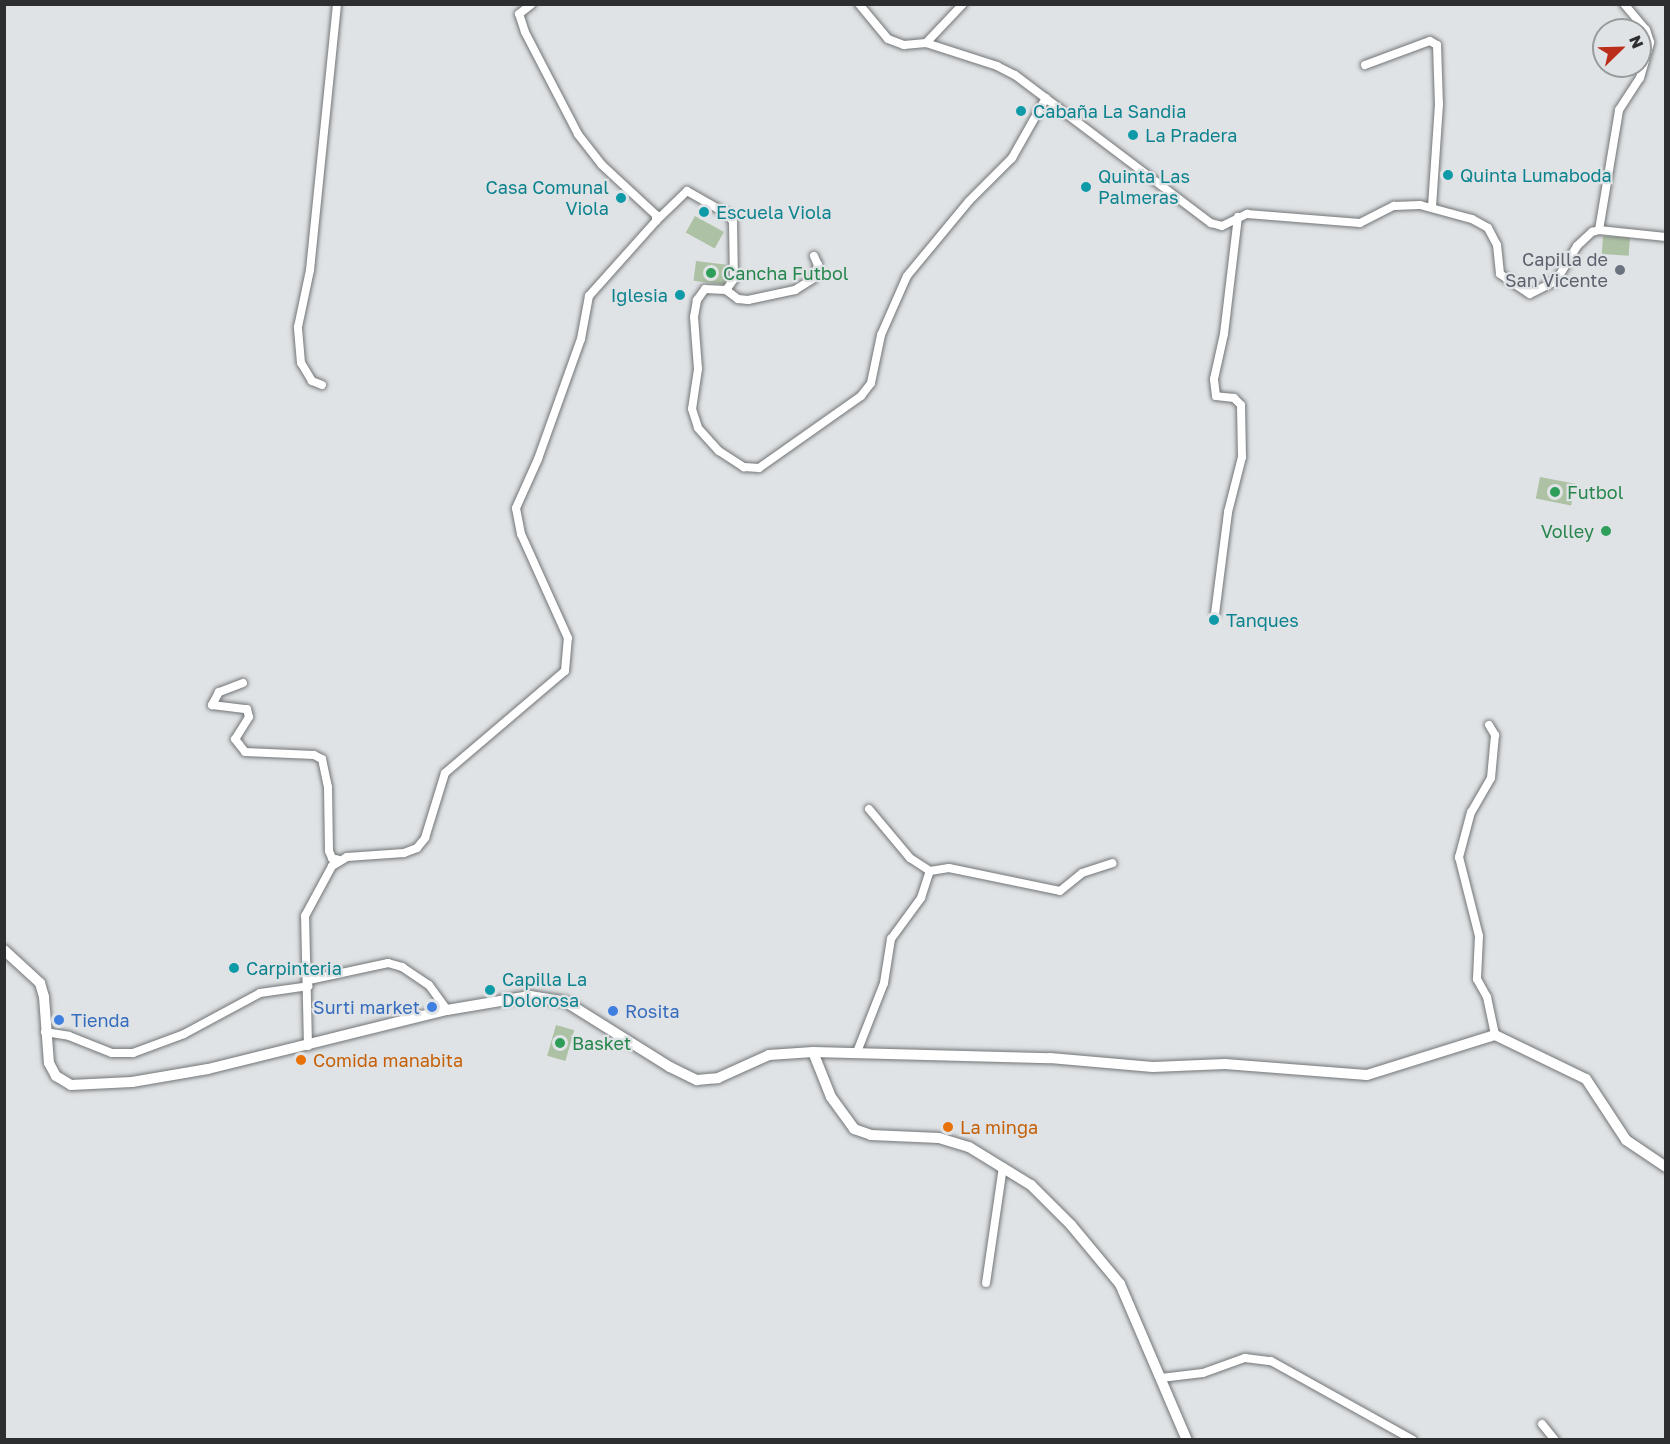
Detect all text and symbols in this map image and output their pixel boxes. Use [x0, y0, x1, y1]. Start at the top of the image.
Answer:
north arrow [1592, 18, 1652, 78]
text: N [1625, 32, 1648, 51]
place label: Cabaña La Sandia [1033, 100, 1186, 122]
marker: Cabaña La Sandia [1014, 104, 1028, 118]
place label: La Pradera [1145, 124, 1237, 146]
marker: La Pradera [1126, 128, 1140, 142]
place label: Quinta Lumaboda [1460, 164, 1612, 186]
place label: Quinta Las Palmeras [1098, 166, 1190, 208]
marker: Quinta Lumaboda [1441, 168, 1455, 182]
place label: Casa Comunal Viola [486, 177, 609, 219]
marker: Quinta Las Palmeras [1079, 180, 1093, 194]
marker: Casa Comunal Viola [614, 191, 628, 205]
place label: Escuela Viola [716, 201, 832, 223]
marker: Escuela Viola [697, 205, 711, 219]
place label: Capilla de San Vicente [1505, 249, 1608, 292]
place label: Cancha Futbol [723, 262, 848, 284]
marker: Capilla de San Vicente [1613, 263, 1627, 277]
marker: Cancha Futbol [704, 266, 718, 280]
place label: Iglesia [611, 284, 668, 306]
marker: Iglesia [673, 288, 687, 302]
place label: Futbol [1567, 481, 1623, 503]
marker: Futbol [1548, 485, 1562, 499]
place label: Volley [1541, 520, 1594, 542]
marker: Volley [1599, 524, 1613, 538]
place label: Tanques [1226, 609, 1299, 631]
marker: Tanques [1207, 613, 1221, 627]
place label: Carpinteria [246, 957, 342, 979]
marker: Carpinteria [227, 961, 241, 975]
place label: Capilla La Dolorosa [502, 969, 587, 1012]
marker: Capilla La Dolorosa [483, 983, 497, 997]
place label: Surti market [313, 996, 420, 1018]
marker: Surti market [425, 1000, 439, 1014]
place label: Rosita [625, 1000, 680, 1022]
marker: Rosita [606, 1004, 620, 1018]
place label: Tienda [71, 1009, 130, 1031]
marker: Tienda [52, 1013, 66, 1027]
place label: Basket [572, 1032, 631, 1054]
marker: Basket [553, 1036, 567, 1050]
place label: Comida manabita [313, 1049, 463, 1071]
marker: Comida manabita [294, 1053, 308, 1067]
place label: La minga [960, 1116, 1038, 1138]
marker: La minga [941, 1120, 955, 1134]

